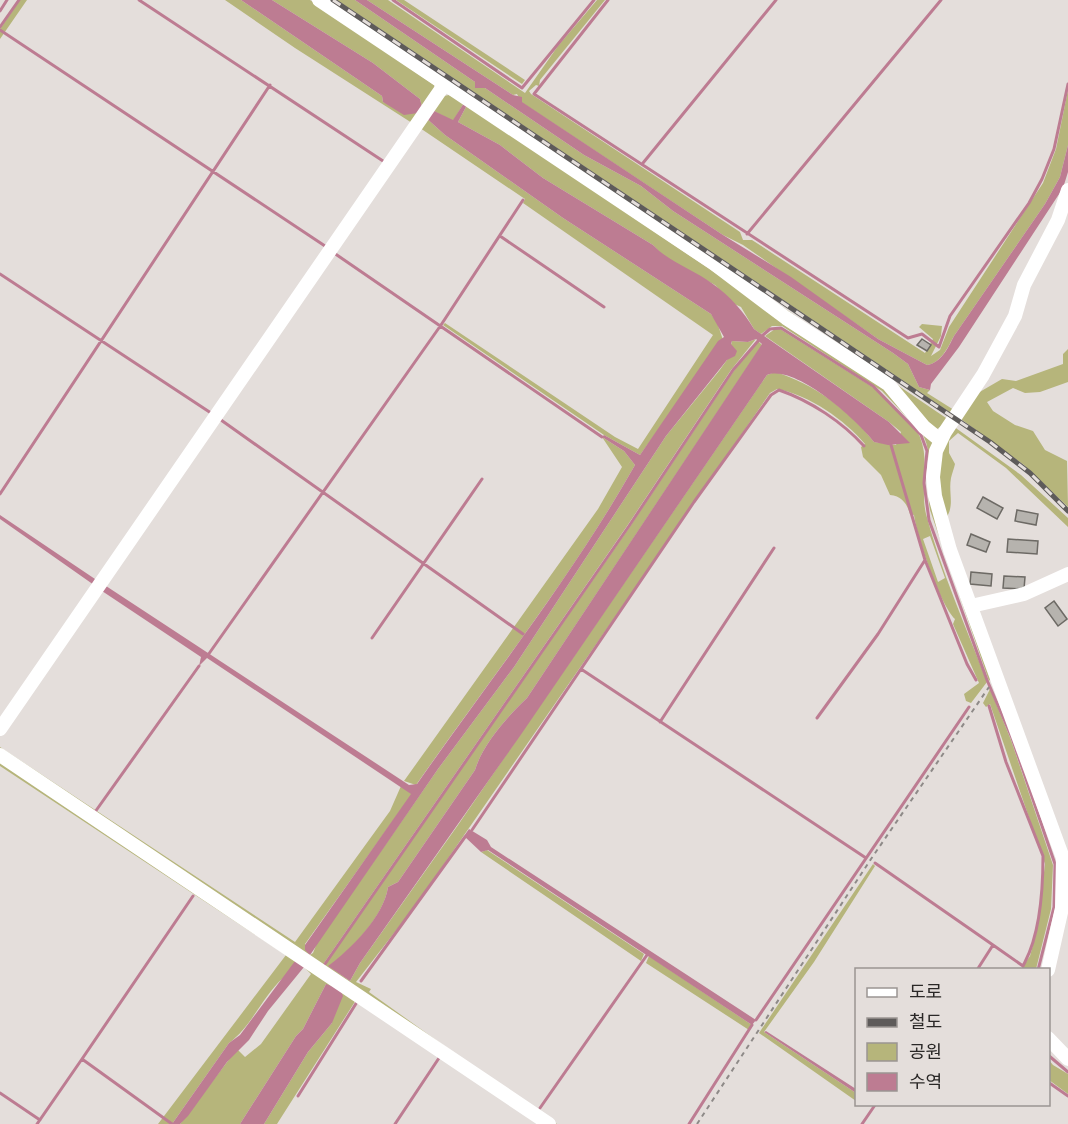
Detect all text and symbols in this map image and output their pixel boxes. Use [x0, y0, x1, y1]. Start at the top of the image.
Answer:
legend [855, 968, 1050, 1106]
text: 도로 [909, 980, 942, 1003]
text: 철도 [909, 1010, 942, 1033]
text: 공원 [909, 1040, 942, 1063]
text: 수역 [909, 1070, 942, 1093]

